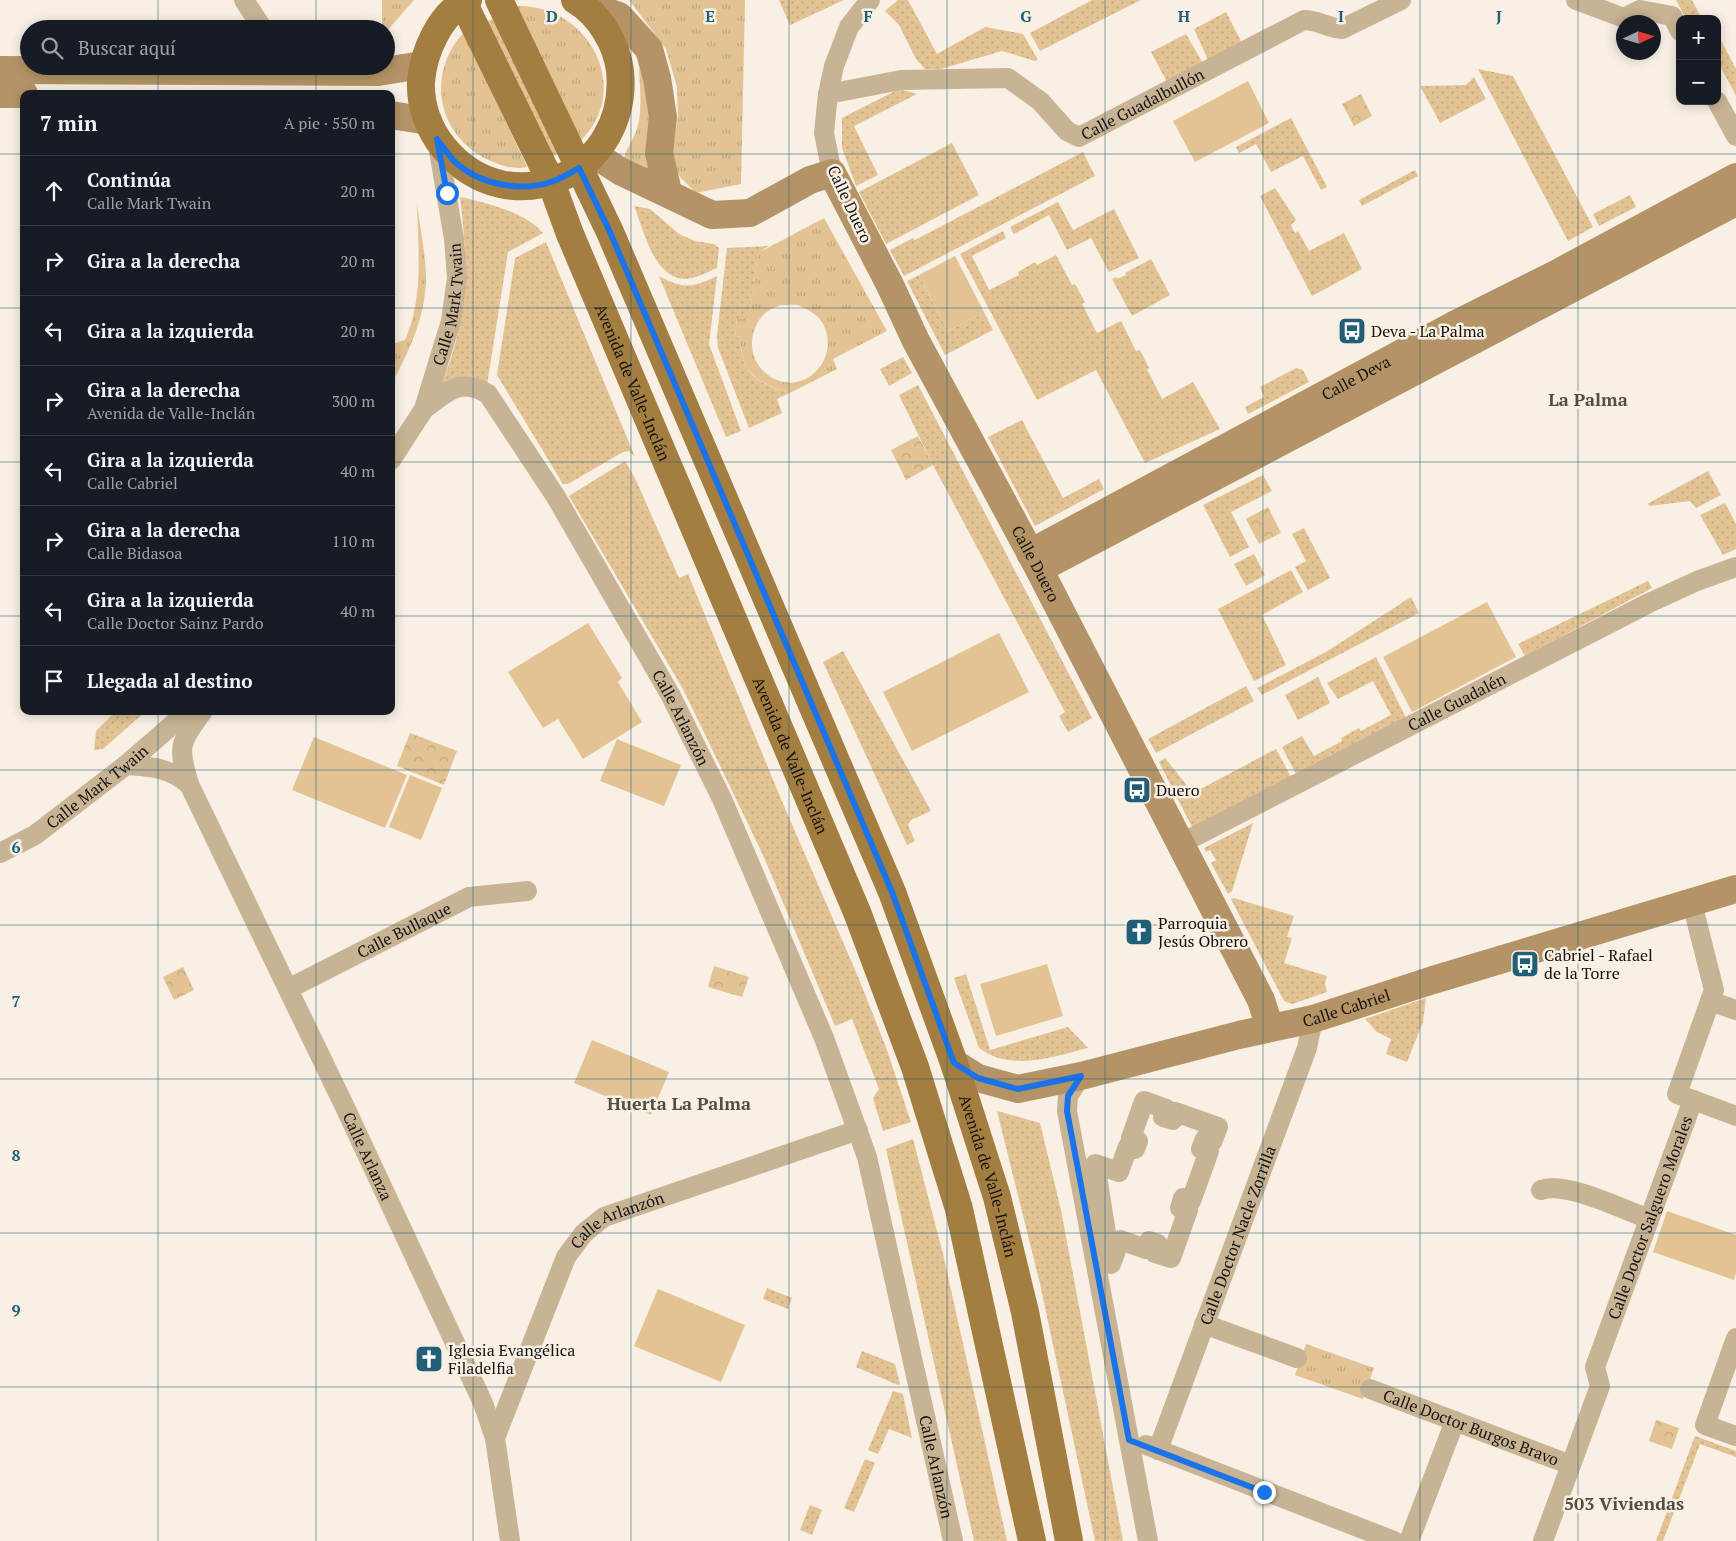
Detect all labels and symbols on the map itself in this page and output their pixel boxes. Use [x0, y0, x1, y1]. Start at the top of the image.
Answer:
text: D [546, 5, 558, 27]
text: E [705, 5, 715, 27]
text: F [863, 5, 873, 27]
text: G [1020, 5, 1032, 27]
text: H [1178, 5, 1190, 27]
text: I [1338, 5, 1344, 27]
text: J [1496, 5, 1502, 27]
north arrow [1616, 15, 1661, 60]
street label: Calle Guadalbullón [1077, 63, 1208, 145]
street label: Calle Duero [822, 162, 878, 247]
route start [436, 182, 459, 205]
street label: Calle Mark Twain [427, 242, 468, 368]
street label: Avenida de Valle-Inclán [590, 300, 676, 465]
bus stop icon: Deva - La Palma [1337, 316, 1367, 346]
place label: Deva - La Palma [1371, 320, 1485, 342]
street label: Calle Deva [1317, 350, 1394, 405]
district label: La Palma [1548, 387, 1628, 411]
street label: Calle Duero [1007, 522, 1065, 606]
street label: Calle Arlanzón [647, 666, 715, 770]
street label: Calle Guadalén [1404, 667, 1510, 736]
street label: Avenida de Valle-Inclán [748, 673, 834, 838]
street label: Calle Mark Twain [41, 739, 153, 834]
bus stop icon: Duero [1122, 775, 1152, 805]
place label: Duero [1156, 779, 1200, 801]
text: 6 [11, 836, 21, 858]
street label: Calle Bullaque [353, 897, 455, 963]
place label: Parroquia Jesús Obrero [1158, 912, 1248, 952]
church icon: Parroquia Jesús Obrero [1124, 917, 1154, 947]
place label: Cabriel - Rafael de la Torre [1544, 944, 1653, 984]
bus stop icon: Cabriel - Rafael de la Torre [1510, 949, 1540, 979]
street label: Calle Cabriel [1300, 984, 1393, 1032]
text: 7 [11, 990, 21, 1012]
district label: Huerta La Palma [607, 1091, 751, 1115]
street label: Avenida de Valle-Inclán [954, 1092, 1022, 1260]
street label: Calle Arlanza [338, 1108, 398, 1204]
street label: Calle Doctor Salguero Morales [1602, 1113, 1697, 1322]
street label: Calle Doctor Nacle Zorrilla [1194, 1143, 1281, 1328]
text: 8 [11, 1144, 21, 1166]
street label: Calle Arlanzón [565, 1186, 667, 1253]
text: 9 [11, 1299, 21, 1321]
place label: Iglesia Evangélica Filadelfia [448, 1339, 575, 1379]
church icon: Iglesia Evangélica Filadelfia [414, 1344, 444, 1374]
street label: Calle Doctor Burgos Bravo [1380, 1384, 1562, 1471]
street label: Calle Arlanzón [914, 1413, 959, 1521]
route end [1253, 1481, 1276, 1504]
district label: 503 Viviendas [1564, 1491, 1684, 1515]

